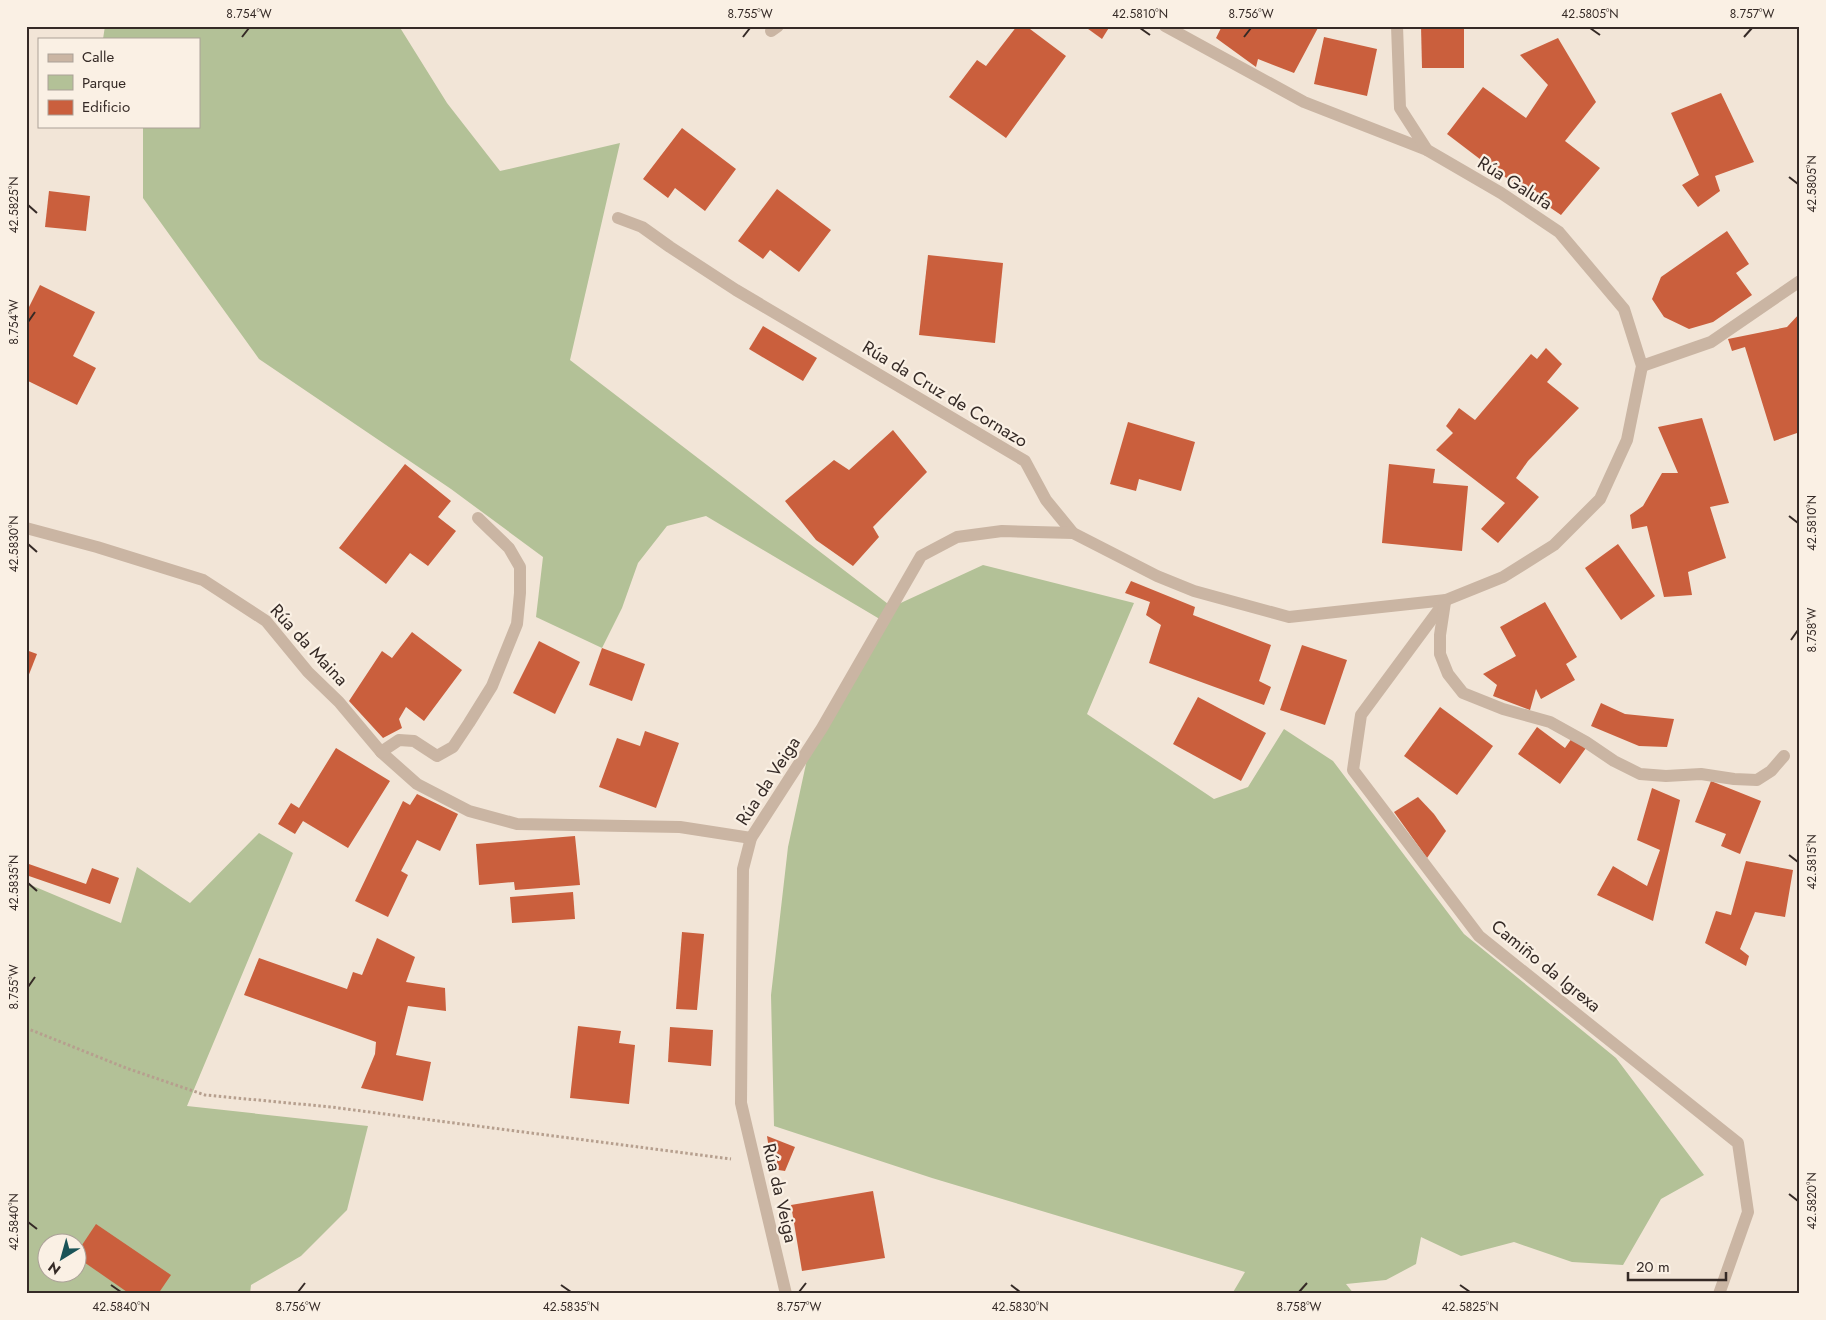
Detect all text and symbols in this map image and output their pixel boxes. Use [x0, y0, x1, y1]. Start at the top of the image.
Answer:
text: 8.754°W [226, 5, 272, 23]
text: 8.755°W [727, 5, 773, 23]
text: 42.5810°N [1112, 5, 1168, 23]
text: 8.756°W [1228, 5, 1274, 23]
text: 42.5805°N [1561, 5, 1619, 23]
text: 8.757°W [1730, 5, 1774, 23]
legend [38, 38, 200, 128]
text: Calle [82, 46, 114, 68]
text: Parque [82, 72, 126, 94]
text: Edificio [82, 96, 130, 118]
street label: Rúa Galufa [1473, 150, 1557, 216]
text: 42.5805°N [1803, 155, 1821, 213]
text: 42.5825°N [5, 177, 23, 233]
text: 8.754°W [5, 299, 23, 345]
street label: Rúa da Cruz de Cornazo [857, 334, 1033, 454]
text: 42.5810°N [1803, 495, 1821, 551]
text: 42.5830°N [5, 515, 23, 573]
street label: Rúa da Maina [264, 598, 354, 692]
text: 8.758°W [1803, 607, 1821, 652]
street label: Rúa da Veiga [730, 731, 806, 831]
text: 42.5815°N [1803, 834, 1821, 890]
text: 42.5835°N [5, 855, 23, 911]
street label: Camiño da Igrexa [1486, 914, 1606, 1018]
text: 8.755°W [5, 964, 23, 1010]
street label: Rúa da Veiga [756, 1141, 804, 1245]
text: 42.5820°N [1803, 1172, 1821, 1230]
text: 42.5840°N [5, 1193, 23, 1251]
north arrow [38, 1232, 88, 1282]
scale bar [1628, 1250, 1726, 1282]
text: 20 m [1636, 1256, 1670, 1278]
text: N [44, 1257, 65, 1280]
text: 42.5840°N [92, 1298, 150, 1316]
text: 8.756°W [275, 1298, 321, 1316]
text: 42.5835°N [543, 1298, 599, 1316]
text: 8.757°W [777, 1298, 821, 1316]
text: 42.5830°N [991, 1298, 1049, 1316]
text: 8.758°W [1277, 1298, 1322, 1316]
text: 42.5825°N [1442, 1298, 1498, 1316]

